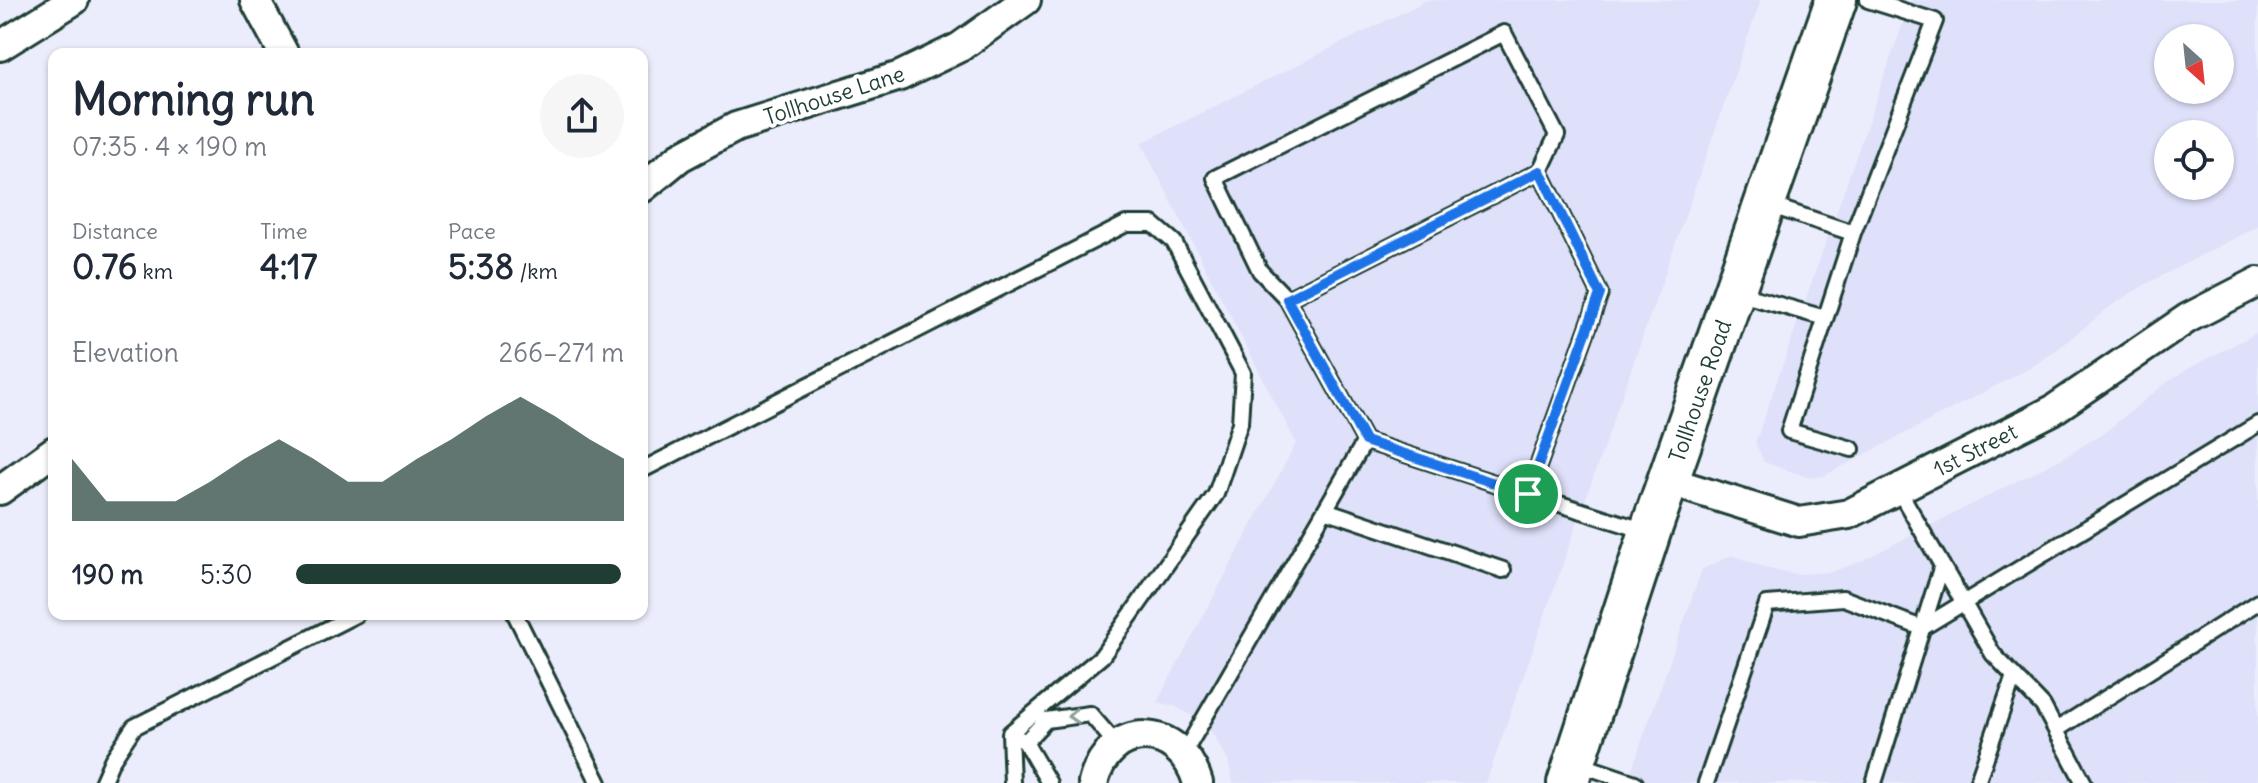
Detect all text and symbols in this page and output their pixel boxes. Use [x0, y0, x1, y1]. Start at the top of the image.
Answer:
north arrow [2154, 24, 2234, 104]
map controls [2154, 24, 2234, 200]
street label: Tollhouse Lane [760, 59, 908, 131]
text: Morning run [72, 72, 315, 127]
button: share [540, 74, 624, 158]
button: locate [2154, 120, 2234, 200]
text: 07:35 · 4 × 190 m [72, 130, 267, 163]
text: Distance [72, 217, 158, 245]
text: Time [260, 217, 308, 245]
text: Pace [448, 217, 496, 245]
text: 0.76 [72, 245, 137, 288]
text: 4:17 [260, 245, 318, 288]
text: 5:38 [448, 245, 514, 288]
text: km [137, 257, 173, 285]
text: /km [514, 257, 558, 285]
street label: Tollhouse Road [1663, 316, 1737, 466]
text: Elevation [72, 336, 179, 369]
text: 266–271 m [499, 336, 624, 369]
street label: 1st Street [1928, 417, 2022, 483]
pin [1494, 460, 1562, 528]
icon: arrive [1506, 472, 1550, 516]
text: 190 m [72, 558, 143, 591]
text: 5:30 [200, 558, 253, 591]
one-way arrow [1066, 707, 1080, 724]

